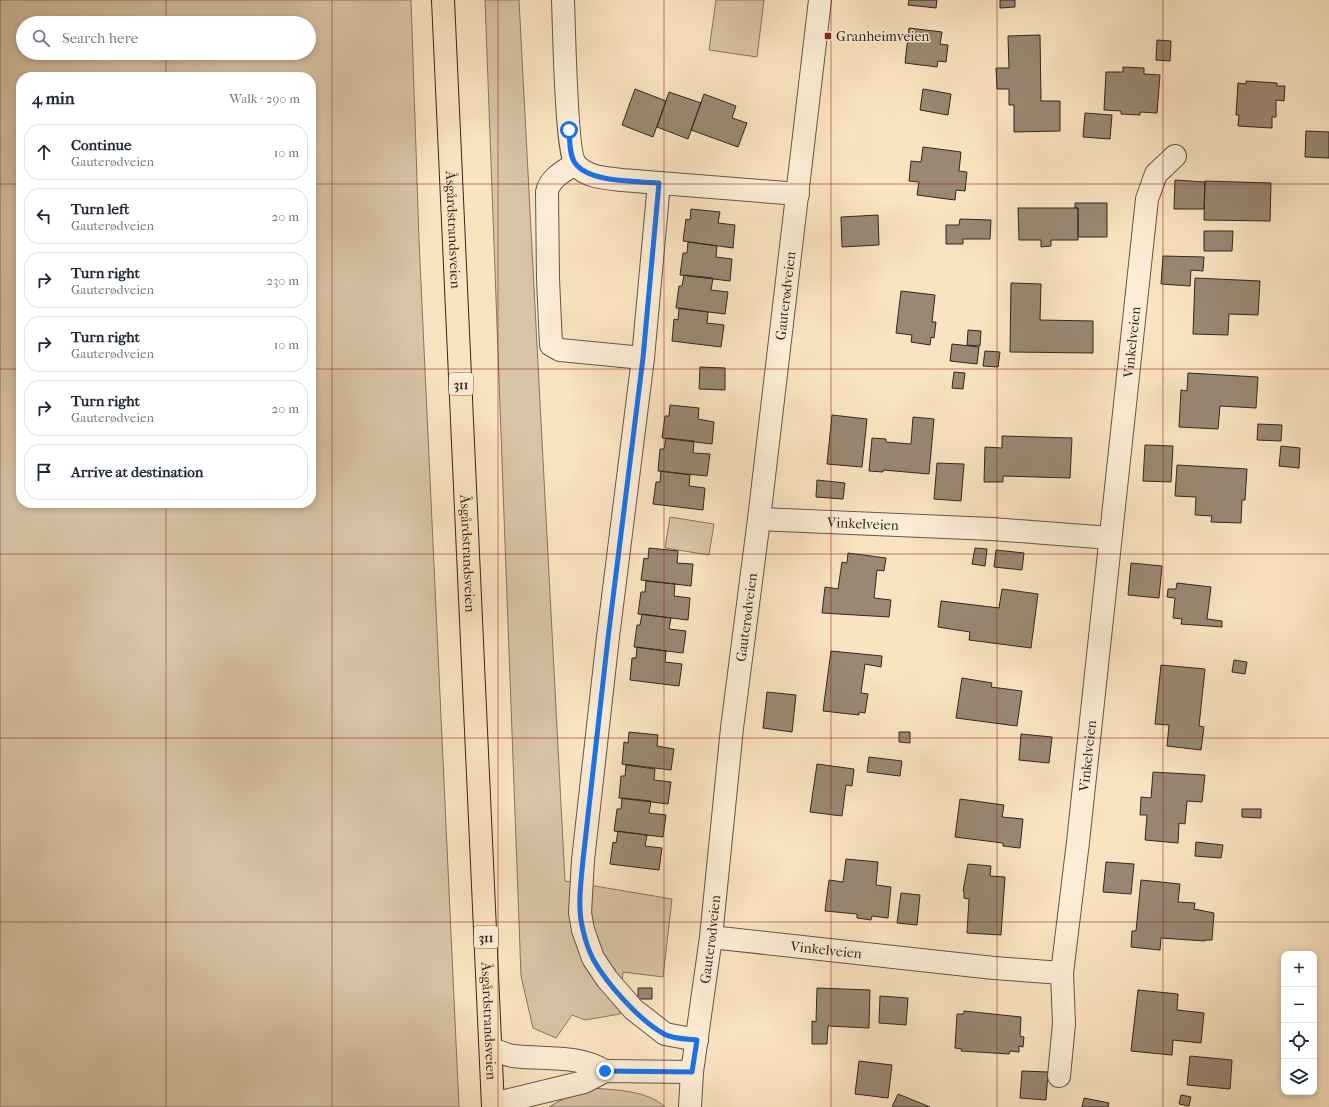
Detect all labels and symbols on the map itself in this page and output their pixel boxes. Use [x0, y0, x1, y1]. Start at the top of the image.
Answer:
place label: Granheimveien [836, 28, 929, 45]
marker: Granheimveien [823, 31, 833, 41]
route start [560, 121, 578, 139]
street label: Åsgårdstrandsveien [442, 169, 465, 289]
street label: Gauterødveien [772, 250, 799, 341]
street label: Vinkelveien [1119, 306, 1144, 380]
road number: 311 [449, 373, 473, 395]
street label: Åsgårdstrandsveien [457, 493, 479, 613]
street label: Vinkelveien [826, 513, 899, 533]
street label: Gauterødveien [732, 572, 760, 663]
street label: Vinkelveien [1075, 719, 1100, 793]
street label: Gauterødveien [696, 894, 724, 985]
road number: 311 [474, 926, 498, 948]
street label: Vinkelveien [789, 937, 863, 962]
street label: Åsgårdstrandsveien [478, 961, 500, 1080]
route end [596, 1062, 614, 1080]

